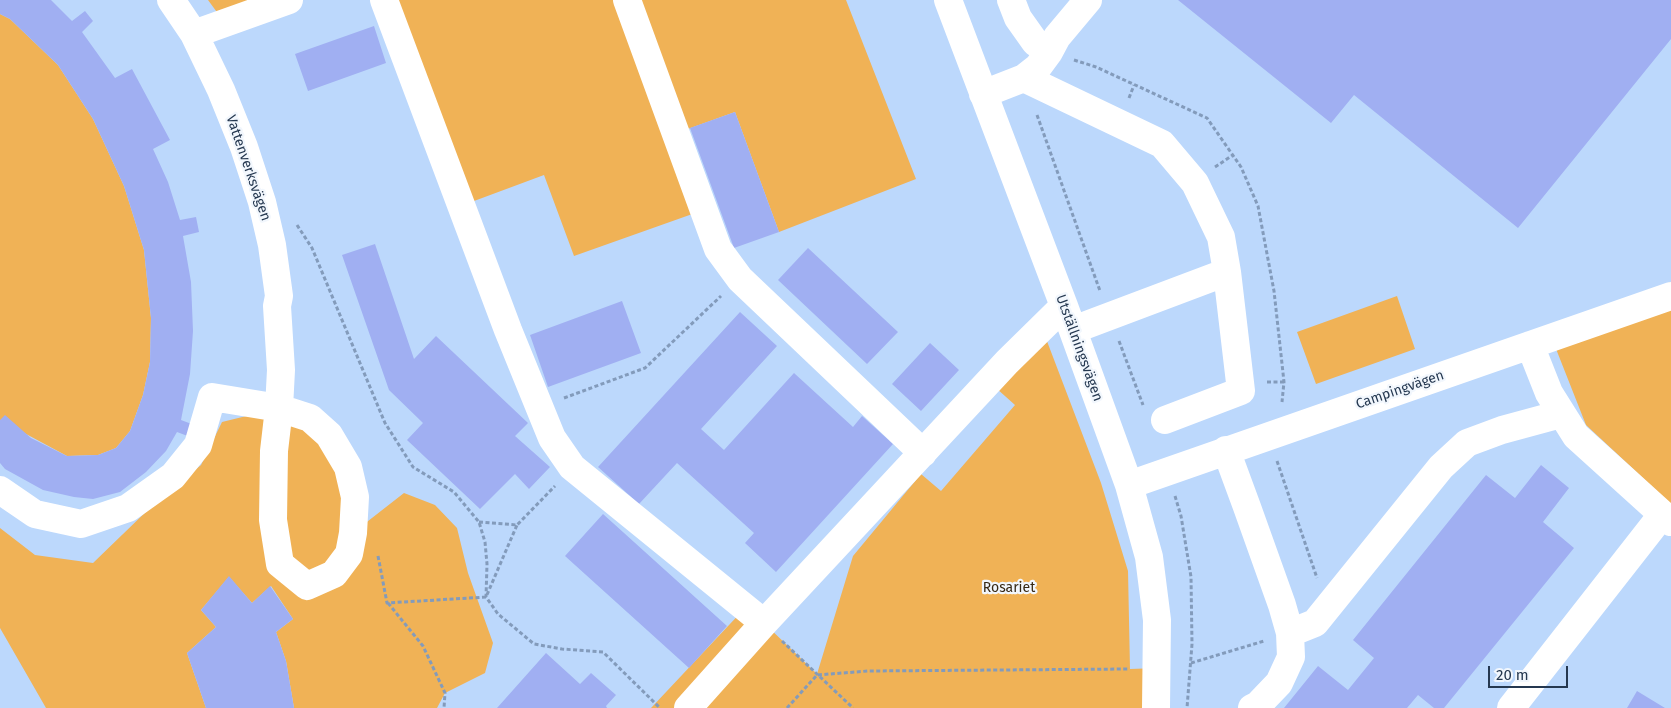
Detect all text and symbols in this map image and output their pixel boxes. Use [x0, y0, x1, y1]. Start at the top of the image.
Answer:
street label: Vattenverksvägen [222, 113, 274, 223]
street label: Utställningsvägen [1052, 292, 1106, 404]
street label: Campingvägen [1354, 367, 1446, 413]
park label: Rosariet [983, 580, 1035, 596]
scale bar [1491, 656, 1571, 688]
text: 20 m [1496, 666, 1529, 684]

